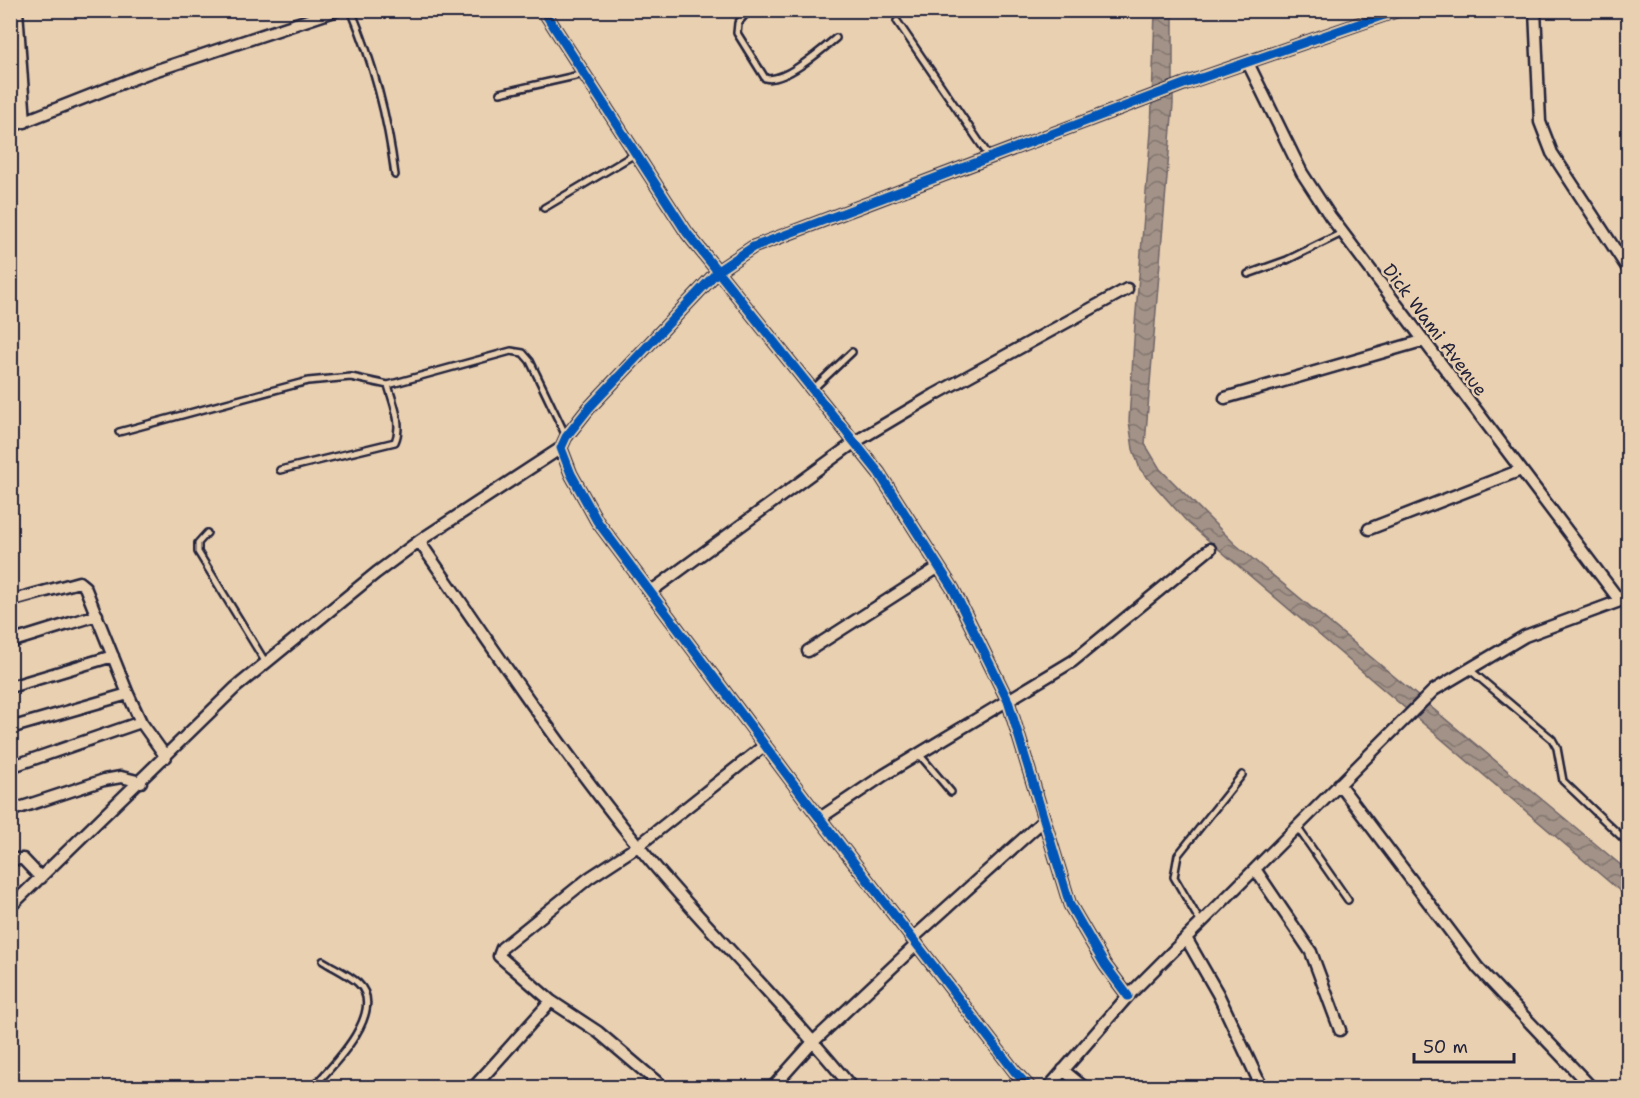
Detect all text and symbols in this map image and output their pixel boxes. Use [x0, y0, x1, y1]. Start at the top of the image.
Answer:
street label: Dick Wami Avenue [1377, 259, 1493, 401]
scale bar [1414, 1026, 1514, 1064]
text: 50 m [1423, 1035, 1468, 1059]

